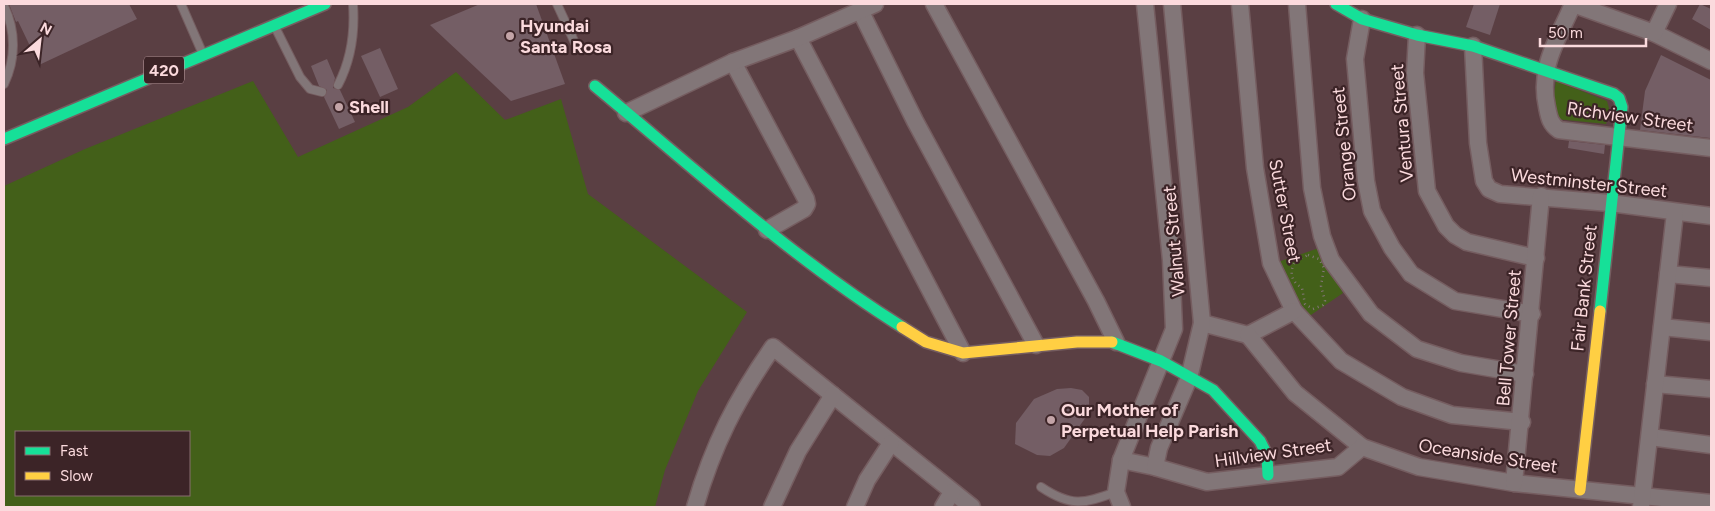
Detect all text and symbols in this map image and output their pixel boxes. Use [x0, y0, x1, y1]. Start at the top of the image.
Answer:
north arrow [15, 15, 65, 65]
place label: Hyundai Santa Rosa [520, 15, 612, 58]
scale bar [1540, 15, 1646, 47]
text: N [37, 19, 55, 39]
text: 50 m [1548, 24, 1583, 42]
marker: Hyundai Santa Rosa [504, 30, 516, 42]
road number: 420 [144, 56, 184, 84]
street label: Ventura Street [1386, 63, 1418, 183]
street label: Orange Street [1327, 86, 1361, 202]
place label: Shell [349, 96, 389, 118]
street label: Richview Street [1565, 97, 1695, 137]
marker: Shell [333, 101, 345, 113]
street label: Sutter Street [1264, 157, 1306, 265]
street label: Westminster Street [1510, 164, 1668, 202]
street label: Walnut Street [1158, 184, 1190, 297]
street label: Fair Bank Street [1566, 223, 1602, 352]
street label: Bell Tower Street [1492, 269, 1526, 407]
place label: Our Mother of Perpetual Help Parish [1061, 399, 1238, 442]
marker: Our Mother of Perpetual Help Parish [1045, 414, 1057, 426]
legend [15, 431, 190, 496]
street label: Hillview Street [1213, 434, 1333, 472]
street label: Oceanside Street [1417, 434, 1559, 478]
text: Fast [60, 442, 89, 460]
text: Slow [60, 467, 93, 485]

